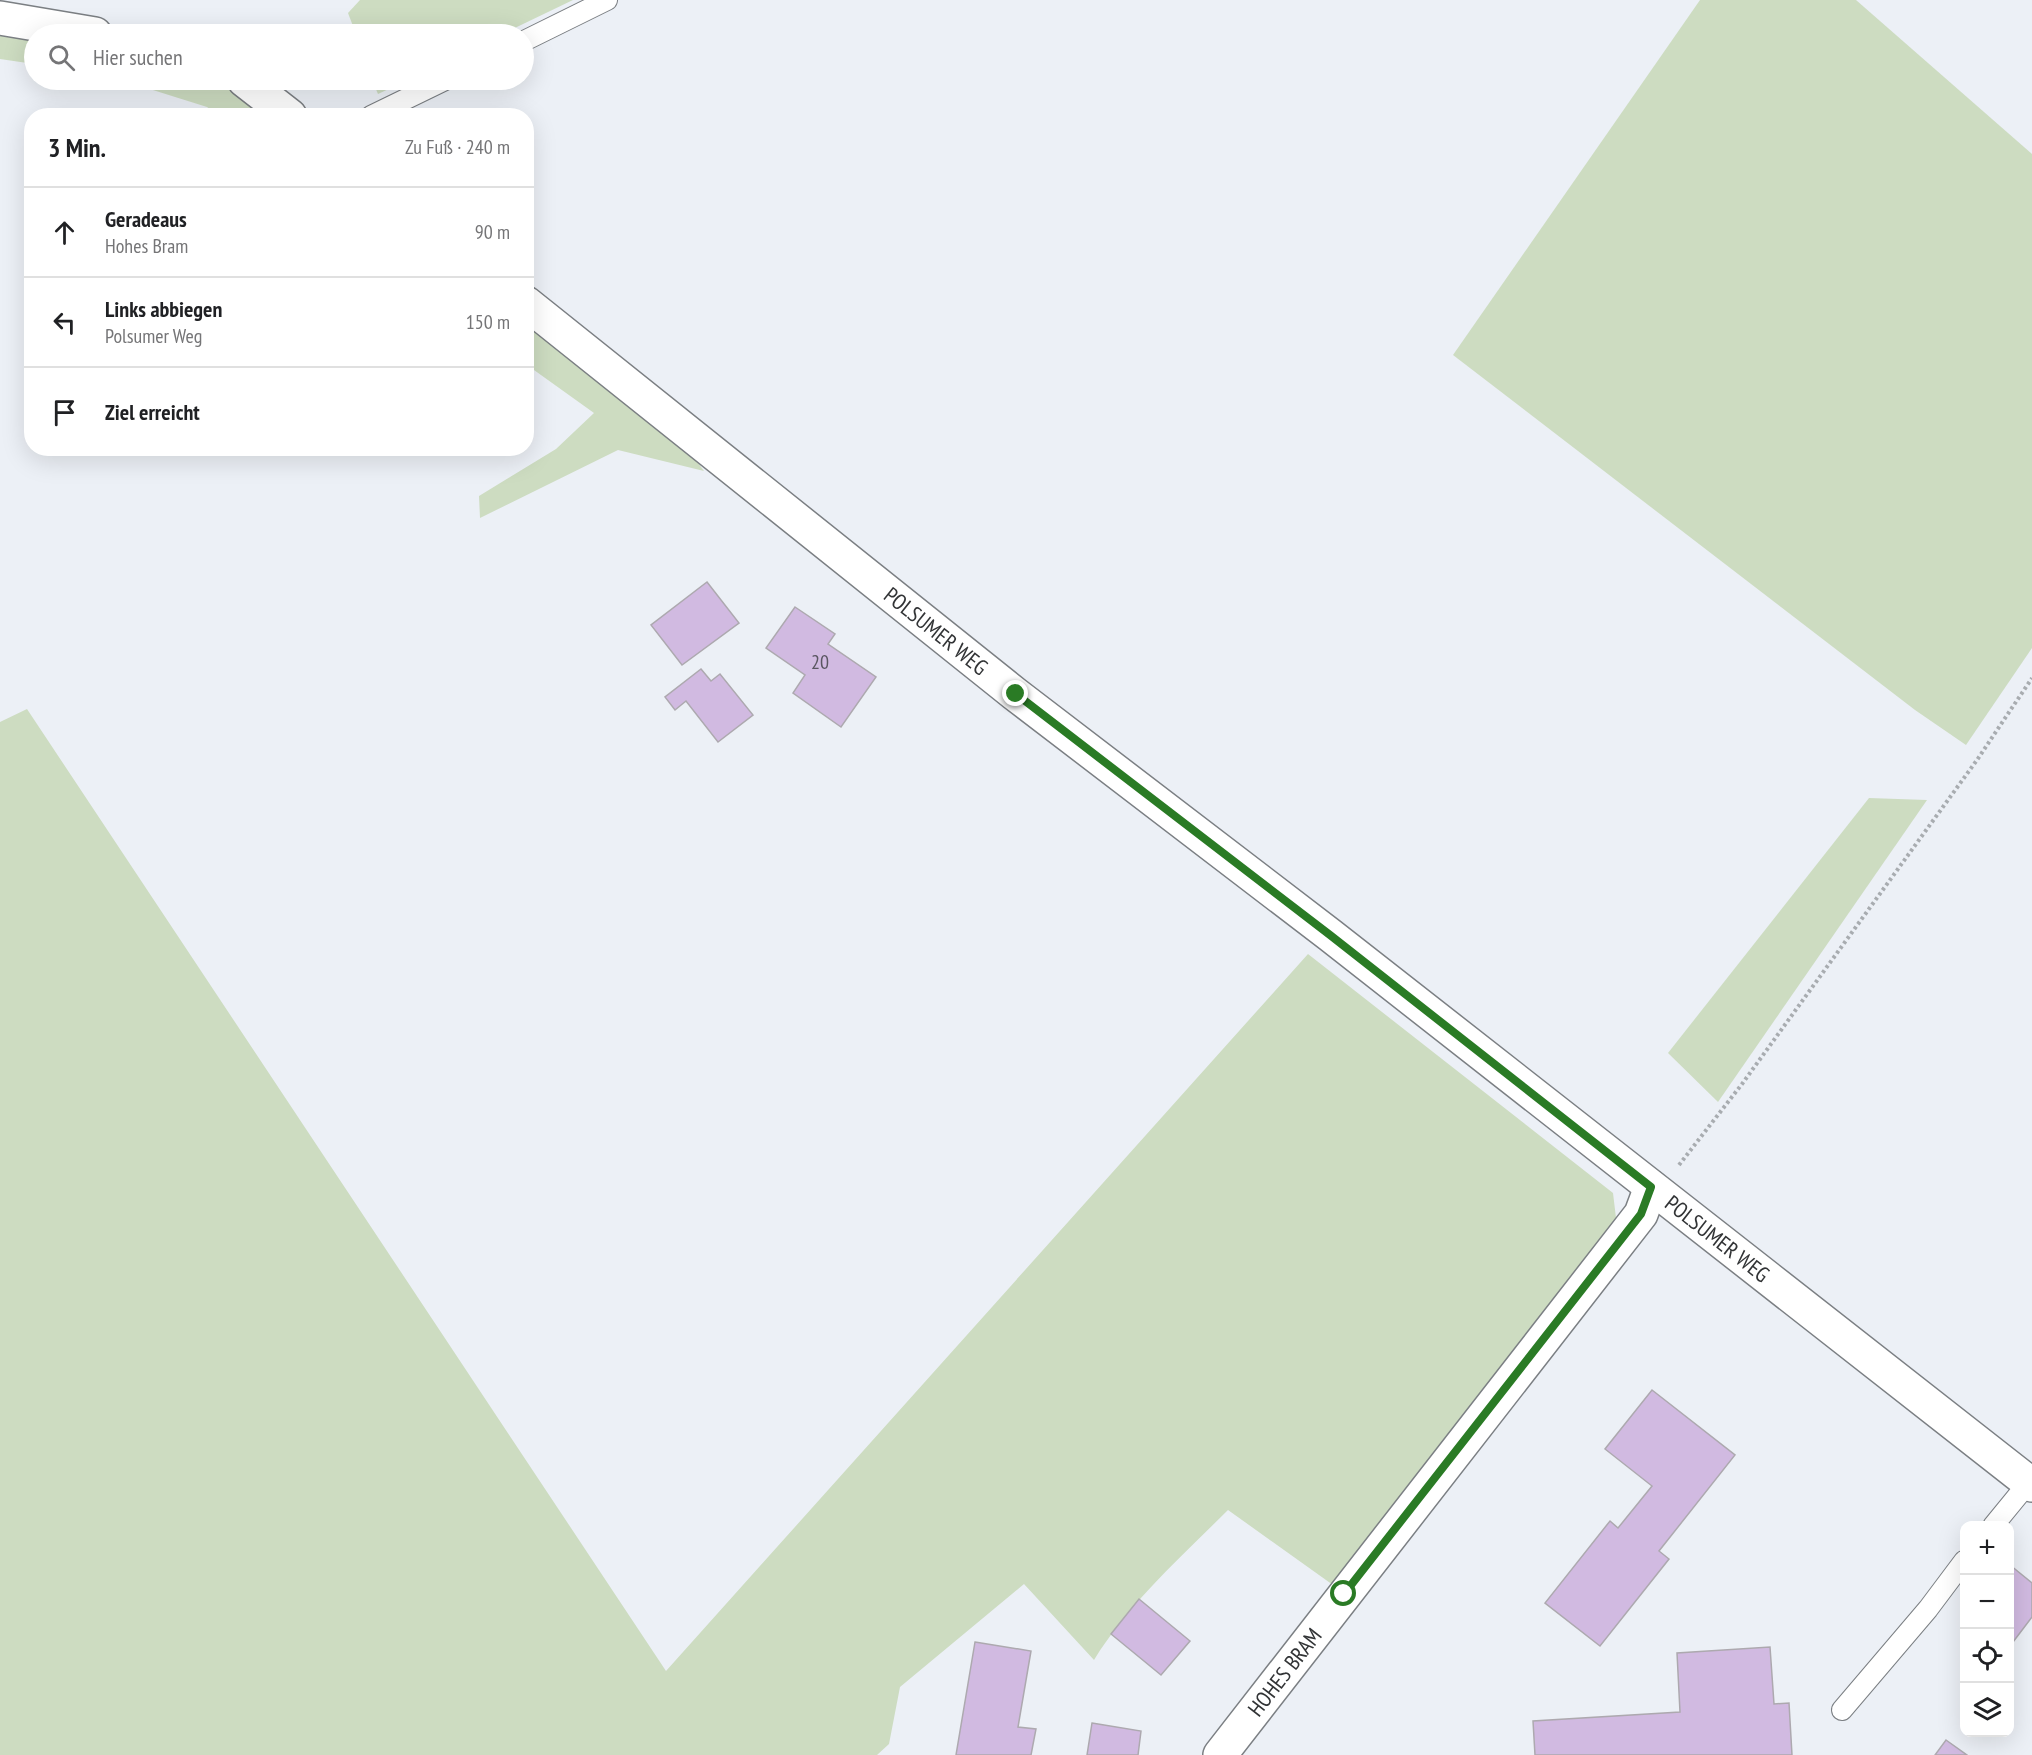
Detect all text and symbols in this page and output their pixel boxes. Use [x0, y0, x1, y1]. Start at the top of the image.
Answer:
search box [24, 24, 534, 90]
icon: search [45, 41, 78, 74]
text: Hier suchen [93, 43, 183, 71]
text: 3 Min. [48, 131, 106, 164]
text: Zu Fuß · 240 m [405, 134, 510, 160]
text: Geradeaus [105, 205, 187, 233]
icon: ahead [48, 216, 81, 249]
text: 90 m [475, 219, 510, 245]
text: Hohes Bram [105, 233, 188, 259]
text: Links abbiegen [105, 295, 222, 323]
icon: left [48, 306, 81, 339]
text: 150 m [466, 309, 510, 335]
text: Polsumer Weg [105, 323, 202, 349]
icon: arrive [48, 396, 81, 429]
text: Ziel erreicht [105, 398, 200, 426]
street label: POLSUMER WEG [878, 581, 994, 681]
house number: 20 [811, 649, 829, 675]
route end [1002, 680, 1028, 706]
street label: POLSUMER WEG [1660, 1189, 1775, 1288]
map controls [1960, 1521, 2014, 1737]
button: + [1960, 1521, 2014, 1575]
button: − [1960, 1575, 2014, 1629]
route start [1330, 1580, 1356, 1606]
street label: HOHES BRAM [1241, 1622, 1327, 1722]
button: locate [1960, 1629, 2014, 1683]
button: layers [1960, 1683, 2014, 1737]

